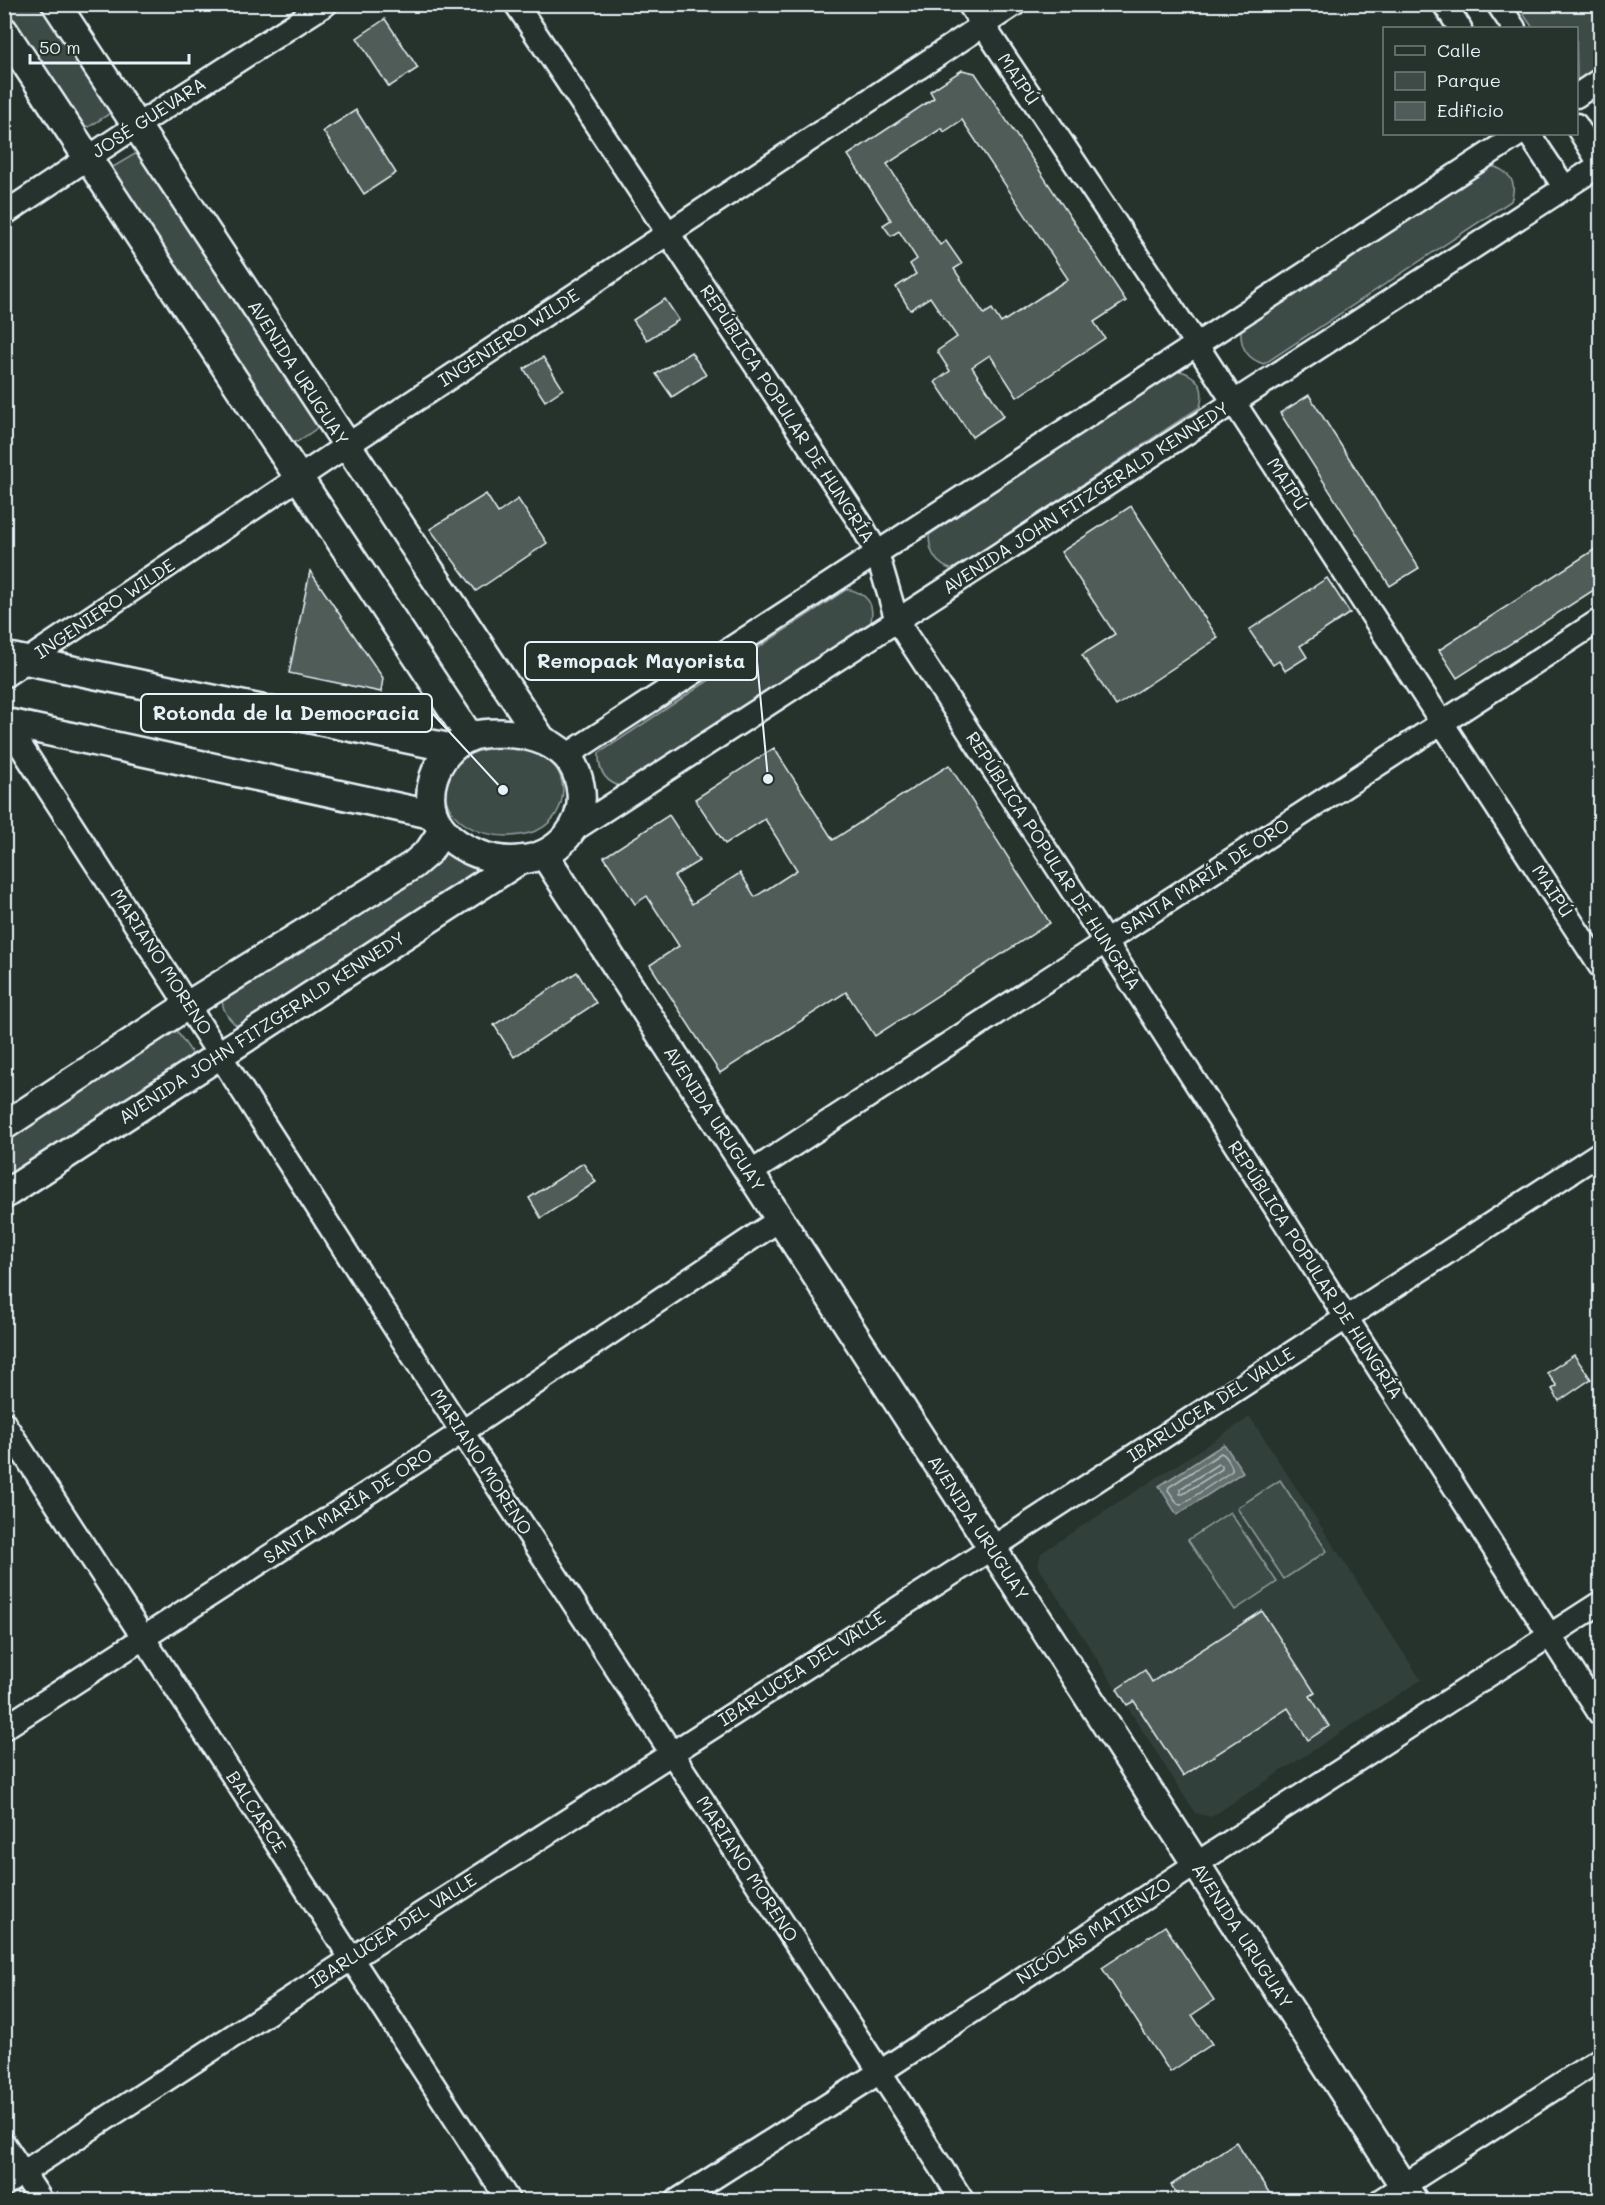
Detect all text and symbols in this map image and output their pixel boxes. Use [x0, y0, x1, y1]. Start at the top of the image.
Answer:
scale bar [30, 27, 189, 65]
legend [1383, 27, 1578, 135]
text: 50 m [39, 35, 81, 59]
text: Calle [1437, 38, 1481, 62]
street label: MAIPÚ [993, 48, 1045, 109]
text: Parque [1437, 68, 1501, 92]
street label: JOSÉ GUEVARA [87, 71, 210, 163]
text: Edificio [1437, 98, 1504, 122]
street label: REPÚBLICA POPULAR DE HUNGRÍA [695, 280, 881, 547]
street label: INGENIERO WILDE [433, 283, 584, 392]
street label: AVENIDA URUGUAY [243, 295, 355, 450]
street label: AVENIDA JOHN FITZGERALD KENNEDY [938, 395, 1233, 599]
street label: MAIPÚ [1262, 453, 1314, 514]
street label: INGENIERO WILDE [30, 552, 179, 664]
callout: Remopack Mayorista [525, 642, 757, 680]
text: Remopack Mayorista [537, 647, 745, 673]
callout: Rotonda de la Democracia [141, 694, 432, 732]
text: Rotonda de la Democracia [152, 699, 420, 725]
street label: REPÚBLICA POPULAR DE HUNGRÍA [961, 727, 1147, 994]
street label: SANTA MARÍA DE ORO [1115, 812, 1294, 940]
street label: MAIPÚ [1527, 860, 1579, 921]
street label: MARIANO MORENO [105, 884, 218, 1039]
street label: AVENIDA JOHN FITZGERALD KENNEDY [114, 925, 409, 1129]
street label: AVENIDA URUGUAY [659, 1041, 771, 1196]
street label: REPÚBLICA POPULAR DE HUNGRÍA [1223, 1136, 1409, 1403]
street label: IBARLUCEA DEL VALLE [1122, 1341, 1299, 1467]
street label: MARIANO MORENO [425, 1384, 538, 1539]
street label: SANTA MARÍA DE ORO [258, 1441, 437, 1569]
street label: AVENIDA URUGUAY [923, 1450, 1035, 1605]
street label: IBARLUCEA DEL VALLE [713, 1605, 890, 1731]
street label: BALCARCE [221, 1766, 292, 1857]
street label: MARIANO MORENO [691, 1791, 804, 1946]
street label: AVENIDA URUGUAY [1187, 1858, 1299, 2013]
street label: IBARLUCEA DEL VALLE [304, 1867, 481, 1993]
street label: NICOLÁS MATIENZO [1011, 1871, 1175, 1989]

